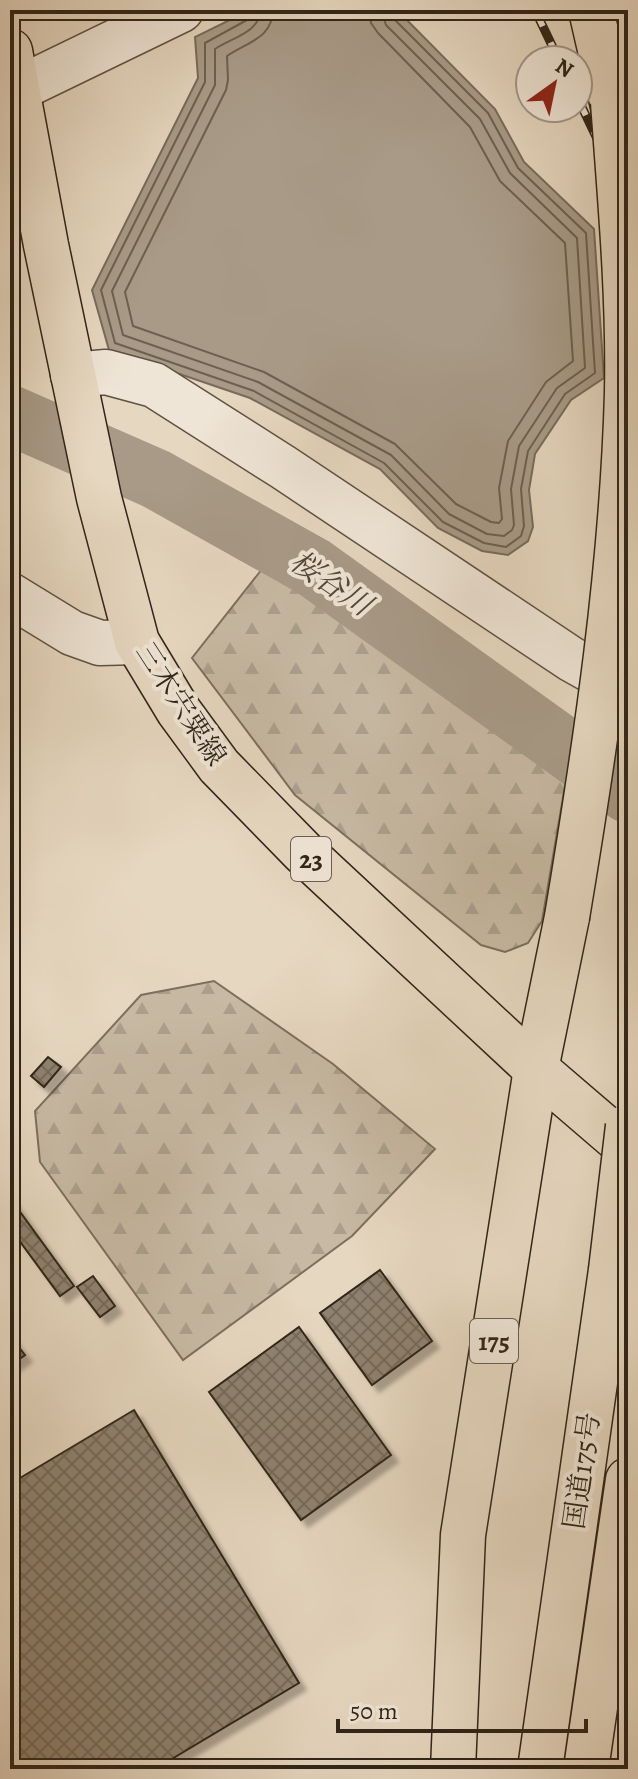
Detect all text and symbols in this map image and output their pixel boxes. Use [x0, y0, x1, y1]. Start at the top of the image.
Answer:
north arrow [514, 44, 594, 124]
text: N [549, 51, 579, 85]
water label: 桜谷川 [283, 541, 382, 626]
street label: 三木宍粟線 [127, 635, 235, 773]
road number: 23 [291, 837, 331, 881]
road number: 175 [470, 1319, 518, 1363]
street label: 国道175号 [555, 1410, 609, 1532]
scale bar [338, 1683, 586, 1733]
text: 50 m [350, 1695, 398, 1727]

